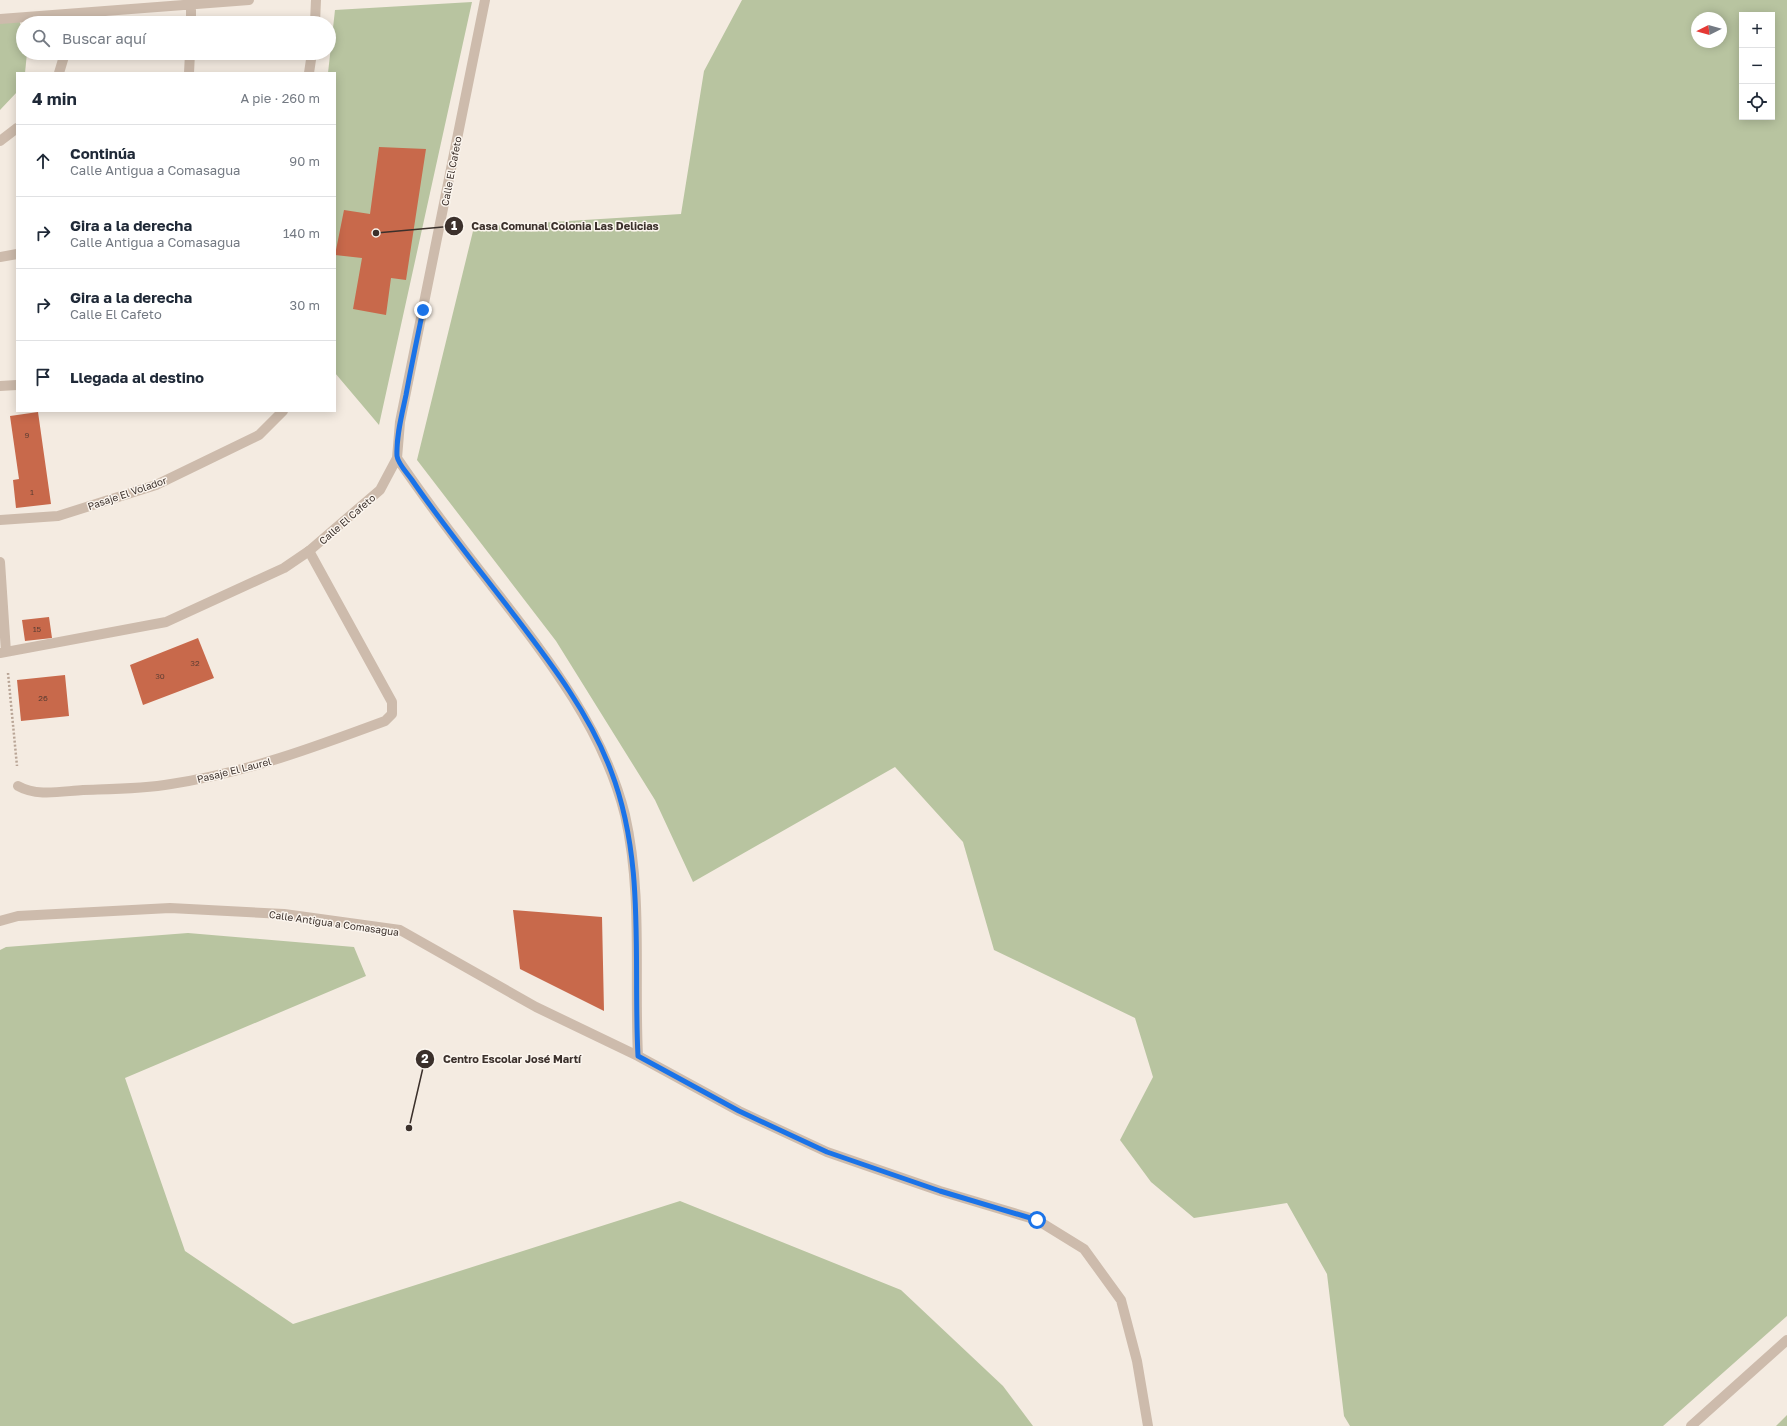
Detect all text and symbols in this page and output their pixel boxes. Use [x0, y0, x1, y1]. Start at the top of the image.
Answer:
north arrow [1691, 12, 1727, 48]
map controls [1739, 12, 1775, 120]
button: + [1739, 12, 1775, 48]
search box [16, 16, 336, 60]
icon: search [30, 27, 52, 49]
text: Buscar aquí [62, 29, 146, 47]
button: − [1739, 48, 1775, 84]
button: locate [1739, 84, 1775, 120]
text: 4 min [32, 88, 77, 109]
text: A pie · 260 m [240, 90, 320, 106]
street label: Calle El Cafeto [438, 135, 464, 207]
text: Continúa [70, 144, 136, 162]
icon: ahead [32, 150, 54, 172]
text: 90 m [289, 153, 320, 169]
text: Calle Antigua a Comasagua [70, 162, 240, 178]
callout: Casa Comunal Colonia Las Delicias [444, 215, 667, 238]
text: Gira a la derecha [70, 216, 192, 234]
text: 1 [451, 218, 457, 233]
text: Casa Comunal Colonia Las Delicias [471, 219, 659, 232]
icon: right [32, 222, 54, 244]
text: 140 m [283, 225, 320, 241]
text: Calle Antigua a Comasagua [70, 234, 240, 250]
text: Gira a la derecha [70, 288, 192, 306]
icon: right [32, 294, 54, 316]
text: 30 m [290, 297, 320, 313]
route end [414, 301, 432, 319]
text: Calle El Cafeto [70, 306, 162, 322]
icon: arrive [32, 366, 54, 388]
text: Llegada al destino [70, 368, 204, 386]
house number: 9 [25, 430, 30, 440]
street label: Pasaje El Volador [86, 474, 168, 512]
house number: 1 [30, 487, 34, 497]
street label: Calle El Cafeto [316, 491, 378, 547]
house number: 15 [33, 624, 42, 634]
house number: 32 [190, 658, 200, 668]
house number: 30 [155, 671, 165, 681]
house number: 26 [38, 693, 48, 703]
street label: Pasaje El Laurel [196, 755, 272, 785]
street label: Calle Antigua a Comasagua [268, 908, 400, 938]
callout: Centro Escolar José Martí [415, 1048, 589, 1071]
text: 2 [421, 1051, 429, 1066]
text: Centro Escolar José Martí [443, 1052, 582, 1065]
route start [1028, 1211, 1046, 1229]

